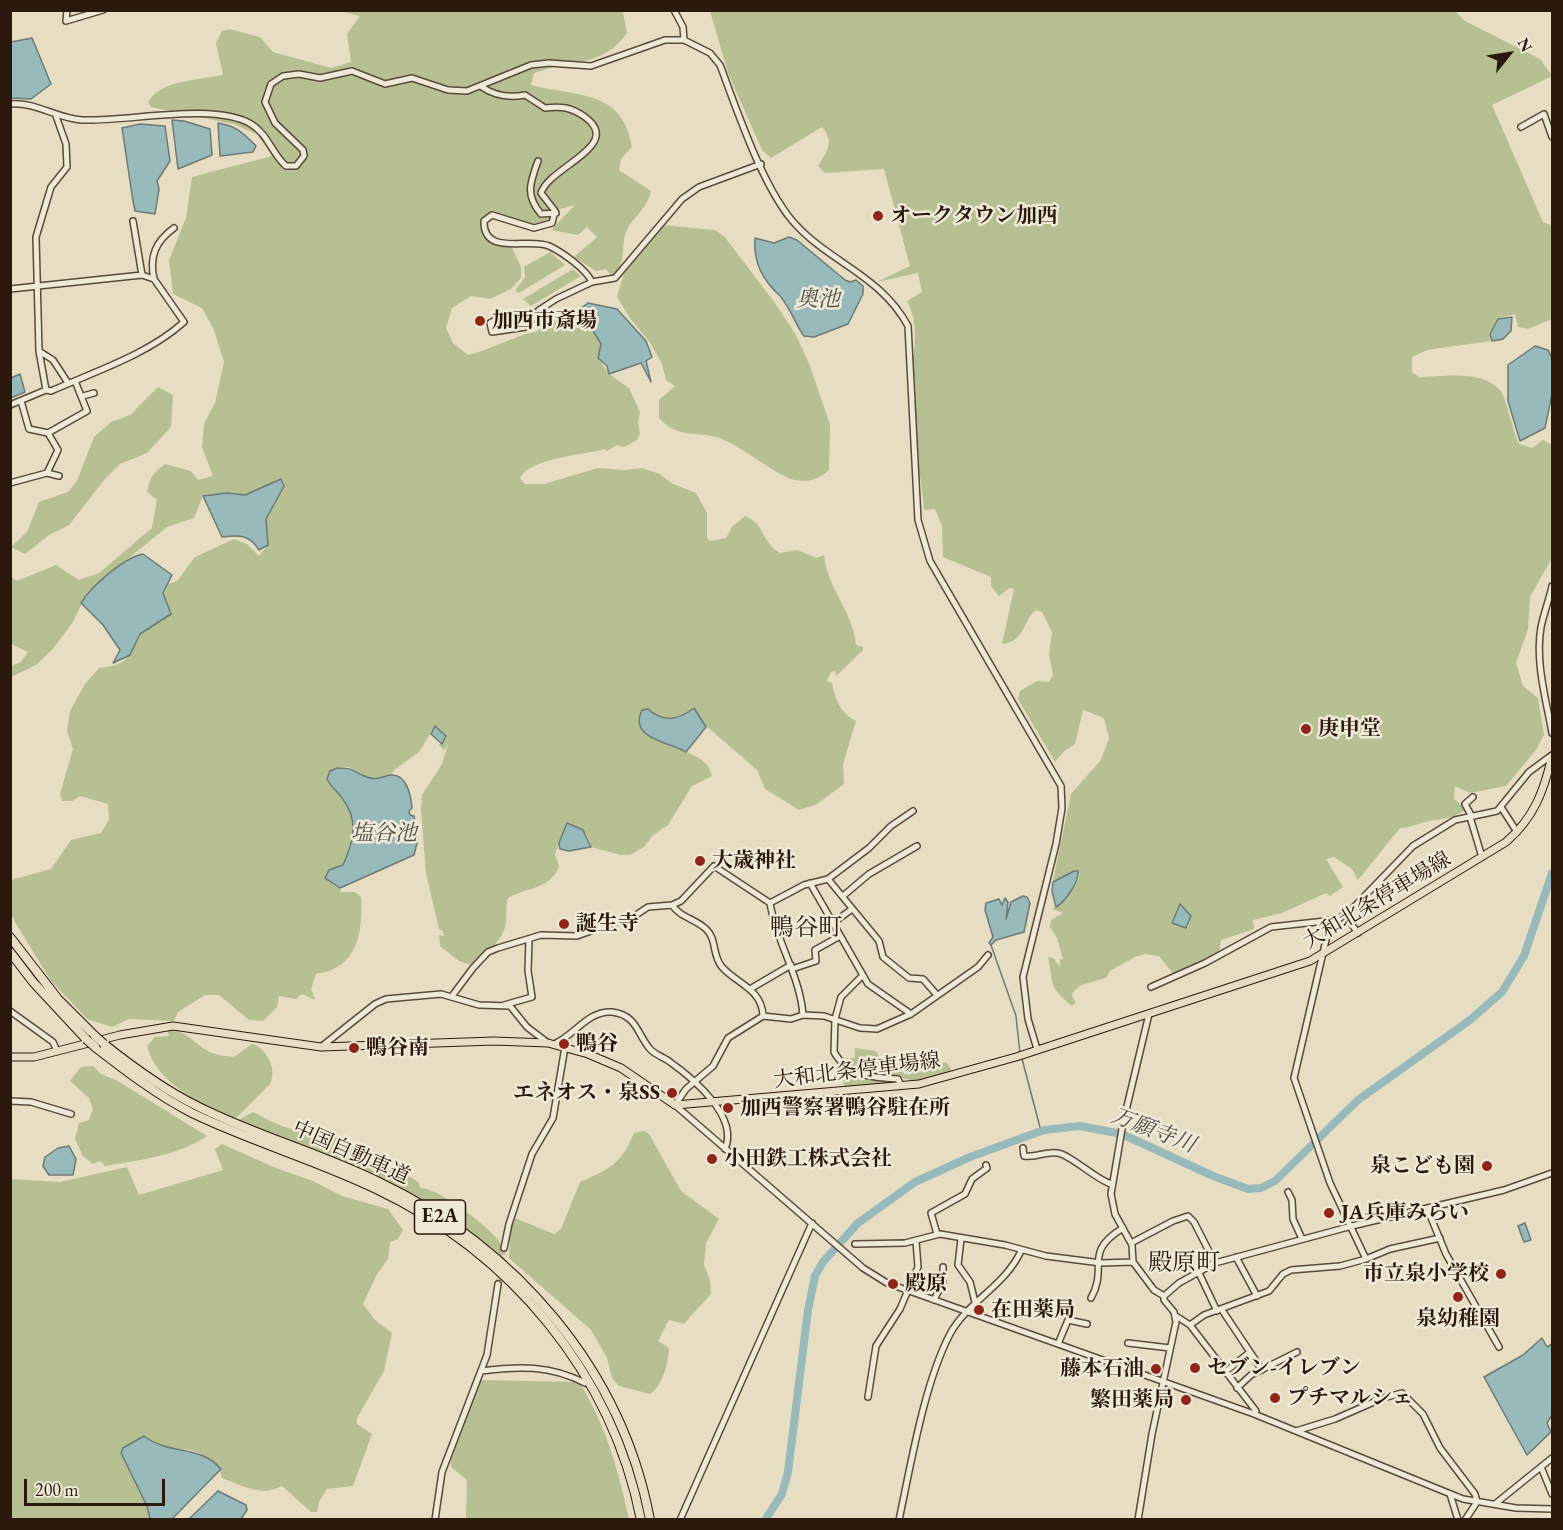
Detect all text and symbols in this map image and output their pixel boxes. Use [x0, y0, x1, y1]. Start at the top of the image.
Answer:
north arrow [1479, 24, 1539, 84]
text: N [1513, 34, 1537, 56]
place label: オークタウン加西 [890, 203, 1058, 229]
marker: オークタウン加西 [871, 209, 885, 223]
water label: 奥池 [796, 287, 840, 313]
place label: 加西市斎場 [492, 308, 597, 334]
marker: 加西市斎場 [473, 314, 487, 328]
place label: 庚申堂 [1318, 716, 1381, 742]
marker: 庚申堂 [1299, 722, 1313, 736]
water label: 塩谷池 [351, 821, 417, 847]
street label: 大和北条停車場線 [1299, 847, 1455, 955]
place label: 大歳神社 [712, 848, 796, 874]
marker: 大歳神社 [693, 854, 707, 868]
place label: 誕生寺 [576, 911, 639, 937]
district label: 鴨谷町 [770, 914, 842, 942]
marker: 誕生寺 [557, 917, 571, 931]
place label: 鴨谷 [576, 1031, 618, 1057]
place label: 鴨谷南 [366, 1035, 429, 1061]
marker: 鴨谷 [557, 1037, 571, 1051]
marker: 鴨谷南 [347, 1041, 361, 1055]
street label: 大和北条停車場線 [772, 1048, 942, 1094]
place label: エネオス・泉SS [513, 1080, 660, 1106]
marker: エネオス・泉SS [665, 1086, 679, 1100]
place label: 加西警察署鴨谷駐在所 [740, 1095, 950, 1121]
marker: 加西警察署鴨谷駐在所 [721, 1101, 735, 1115]
water label: 万願寺川 [1107, 1103, 1199, 1159]
street label: 中国自動車道 [288, 1116, 414, 1190]
place label: 小田鉄工株式会社 [724, 1146, 892, 1172]
marker: 小田鉄工株式会社 [705, 1152, 719, 1166]
place label: 泉こども園 [1370, 1153, 1475, 1179]
marker: 泉こども園 [1480, 1159, 1494, 1173]
road number: E2A [414, 1200, 466, 1234]
place label: JA兵庫みらい [1341, 1200, 1469, 1226]
marker: JA兵庫みらい [1322, 1206, 1336, 1220]
district label: 殿原町 [1148, 1249, 1220, 1277]
place label: 市立泉小学校 [1363, 1261, 1489, 1287]
marker: 市立泉小学校 [1494, 1267, 1508, 1281]
place label: 殿原 [905, 1271, 947, 1297]
marker: 殿原 [886, 1277, 900, 1291]
marker: 泉幼稚園 [1451, 1290, 1465, 1304]
place label: 在田薬局 [991, 1297, 1075, 1323]
marker: 在田薬局 [972, 1303, 986, 1317]
place label: 泉幼稚園 [1416, 1306, 1500, 1332]
place label: セブン-イレブン [1207, 1355, 1361, 1381]
place label: 藤本石油 [1060, 1356, 1144, 1382]
marker: セブン-イレブン [1188, 1361, 1202, 1375]
marker: 藤本石油 [1149, 1362, 1163, 1376]
place label: プチマルシェ [1287, 1385, 1413, 1411]
place label: 繁田薬局 [1090, 1387, 1174, 1413]
marker: プチマルシェ [1268, 1391, 1282, 1405]
marker: 繁田薬局 [1179, 1393, 1193, 1407]
scale bar [27, 1467, 168, 1505]
text: 200 m [35, 1478, 79, 1501]

